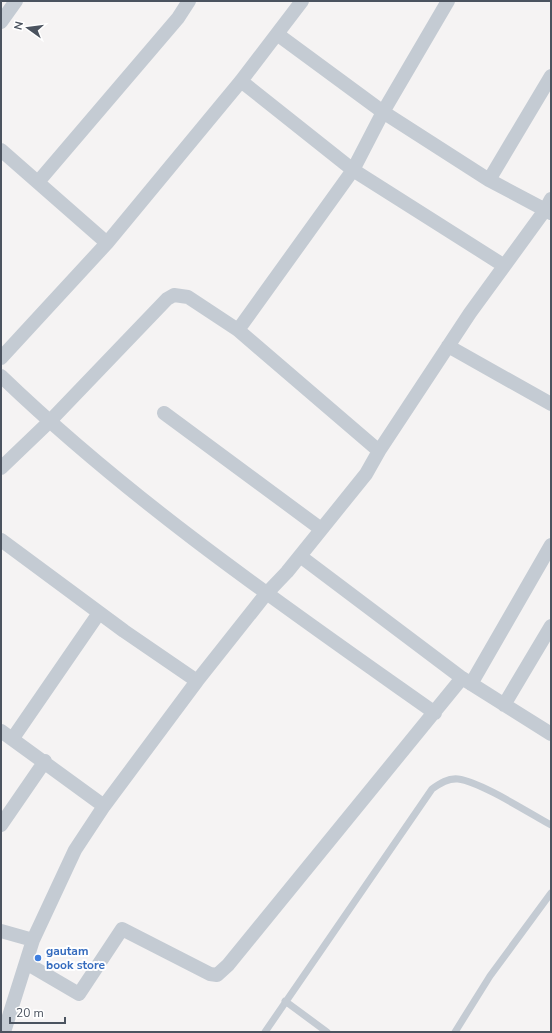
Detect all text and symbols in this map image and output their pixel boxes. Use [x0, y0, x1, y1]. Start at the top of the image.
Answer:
north arrow [8, 8, 48, 48]
text: N [11, 20, 27, 32]
place label: gautam book store [46, 943, 106, 973]
marker: gautam book store [33, 953, 43, 963]
scale bar [10, 999, 65, 1025]
text: 20 m [16, 1005, 44, 1021]

